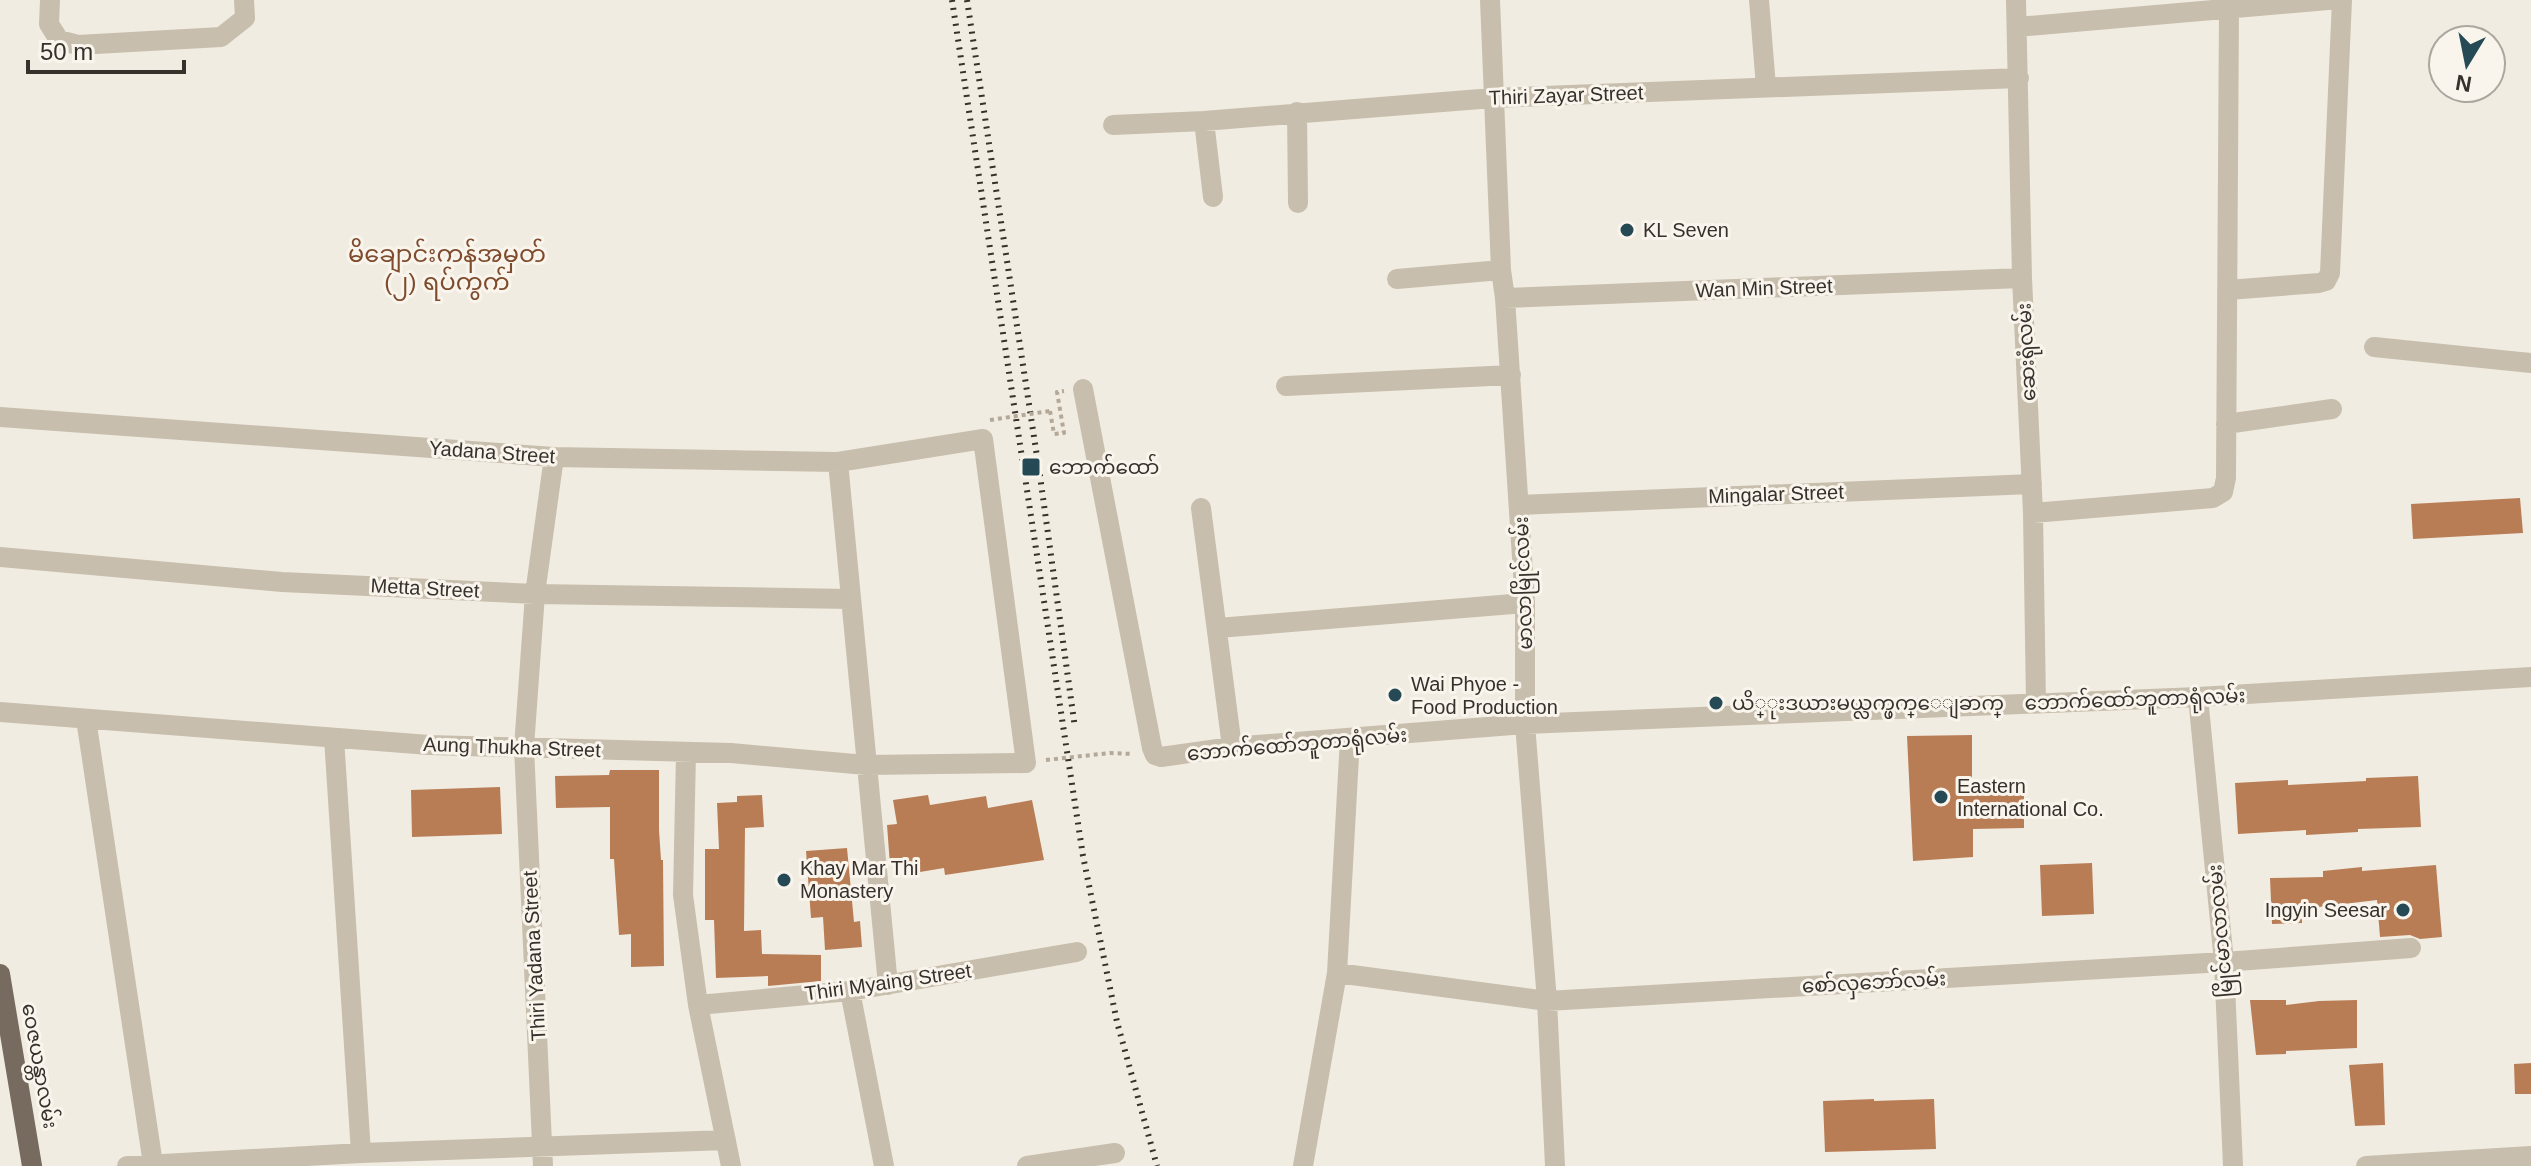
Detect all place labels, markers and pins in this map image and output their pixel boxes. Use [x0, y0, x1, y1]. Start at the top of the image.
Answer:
place label: KL Seven [1643, 219, 1729, 241]
marker: KL Seven [1618, 221, 1636, 239]
place label: ဘောက်ထော် [1049, 453, 1159, 478]
marker: ဘောက်ထော် [1020, 456, 1042, 478]
place label: Wai Phyoe - Food Production [1411, 673, 1558, 718]
marker: Wai Phyoe - Food Production [1386, 686, 1404, 704]
place label: ယိ္ုးဒယားမယ္လက္ဖက္ေျခာက္ [1732, 689, 2004, 720]
marker: ယိ္ုးဒယားမယ္လက္ဖက္ေျခာက္ [1707, 694, 1725, 712]
place label: Eastern International Co. [1957, 775, 2104, 820]
marker: Eastern International Co. [1932, 788, 1950, 806]
place label: Khay Mar Thi Monastery [800, 857, 919, 902]
marker: Khay Mar Thi Monastery [775, 871, 793, 889]
place label: Ingyin Seesar [2265, 899, 2387, 921]
marker: Ingyin Seesar [2394, 901, 2412, 919]

